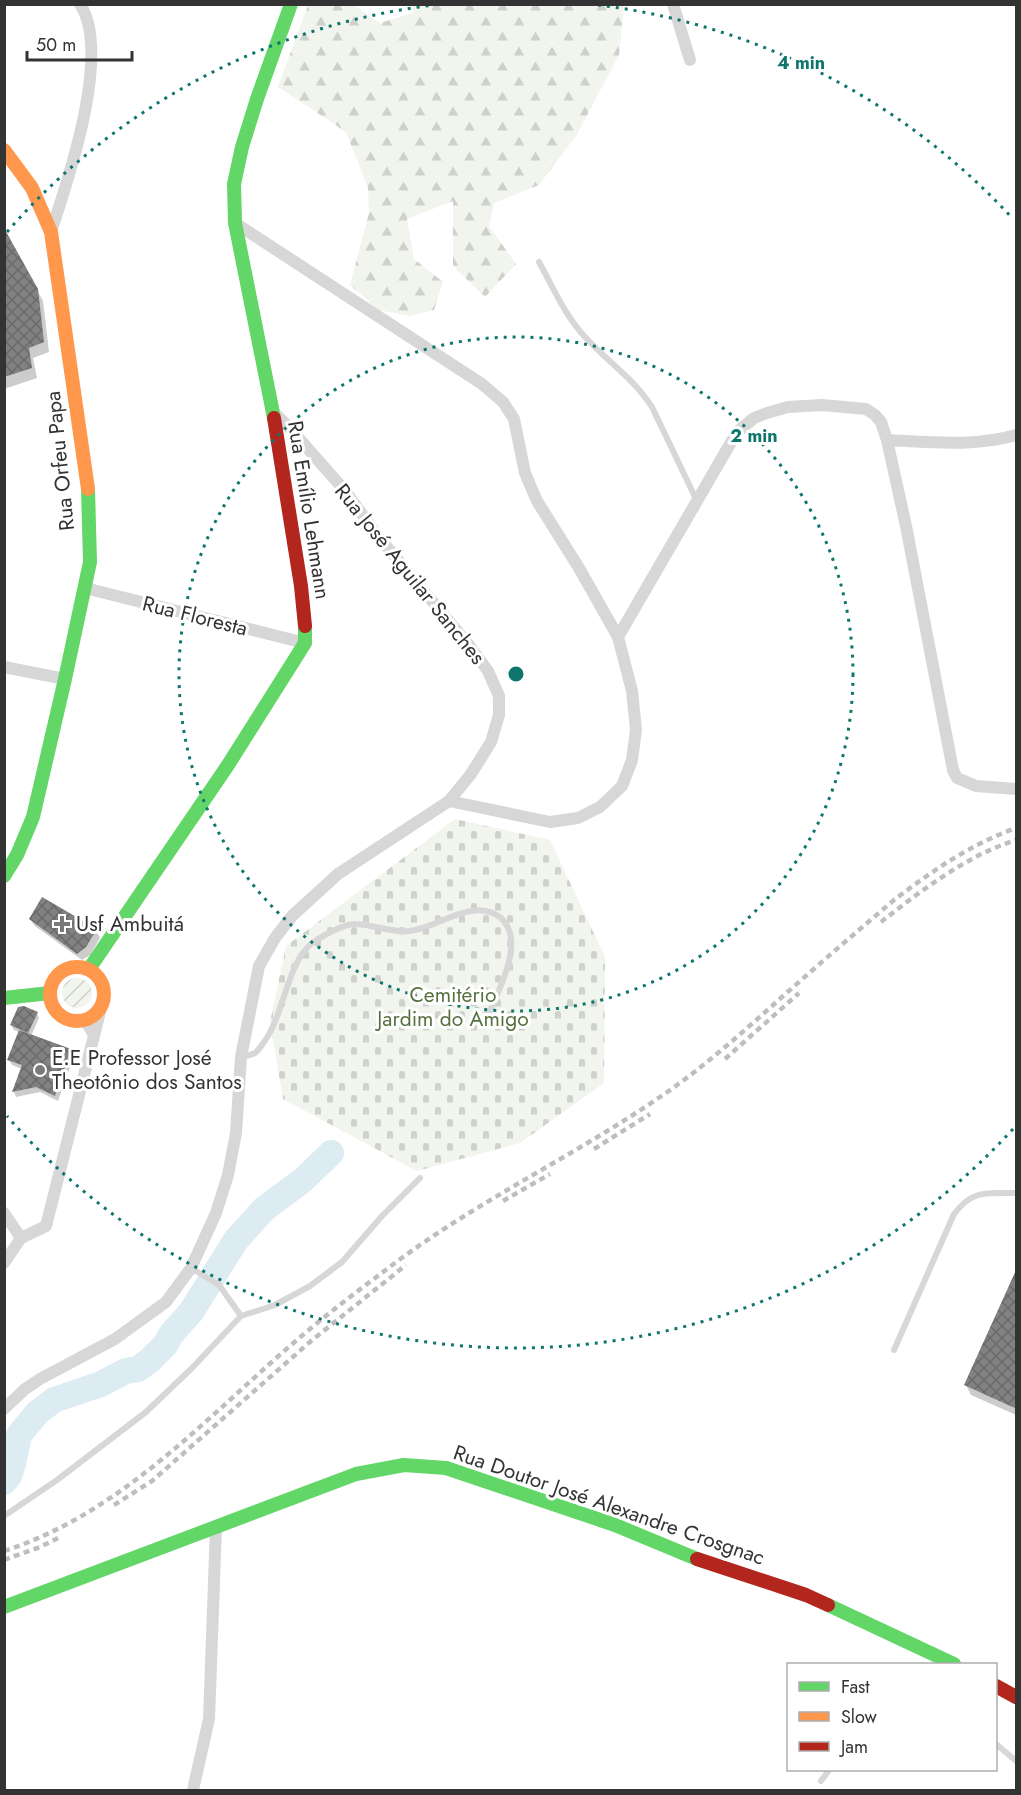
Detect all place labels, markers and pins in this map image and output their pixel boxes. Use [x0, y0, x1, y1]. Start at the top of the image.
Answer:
centre of rings [506, 664, 526, 684]
place label: Usf Ambuitá [76, 909, 184, 939]
marker: Usf Ambuitá [53, 915, 71, 933]
place label: E.E Professor José Theotônio dos Santos [52, 1043, 242, 1097]
marker: E.E Professor José Theotônio dos Santos [33, 1063, 47, 1077]

